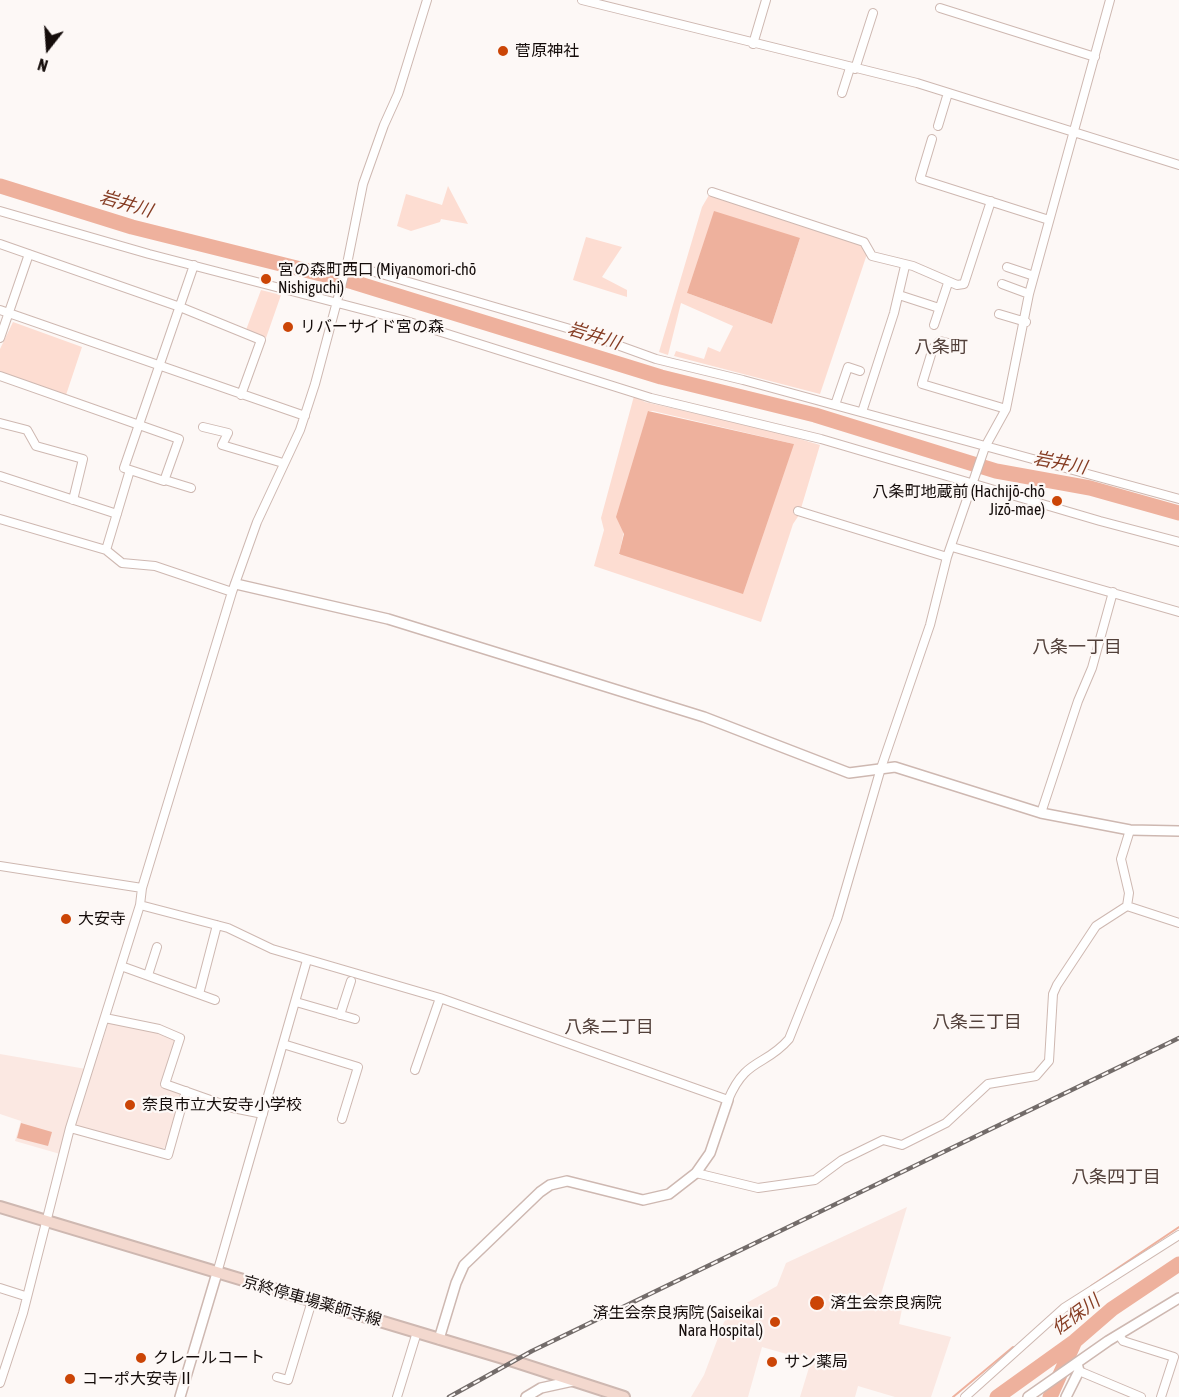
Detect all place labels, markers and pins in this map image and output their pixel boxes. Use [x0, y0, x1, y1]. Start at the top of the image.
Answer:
place label: 菅原神社 [515, 41, 579, 61]
marker: 菅原神社 [496, 44, 510, 58]
place label: 宮の森町西口 (Miyanomori-chō Nishiguchi) [278, 260, 476, 298]
marker: 宮の森町西口 (Miyanomori-chō Nishiguchi) [259, 272, 273, 286]
place label: リバーサイド宮の森 [300, 317, 444, 337]
marker: リバーサイド宮の森 [281, 320, 295, 334]
place label: 八条町地蔵前 (Hachijō-chō Jizō-mae) [872, 482, 1045, 520]
marker: 八条町地蔵前 (Hachijō-chō Jizō-mae) [1050, 494, 1064, 508]
place label: 大安寺 [78, 909, 126, 929]
marker: 大安寺 [59, 912, 73, 926]
place label: 奈良市立大安寺小学校 [142, 1095, 302, 1115]
marker: 奈良市立大安寺小学校 [123, 1098, 137, 1112]
place label: 済生会奈良病院 [830, 1293, 942, 1313]
marker: 済生会奈良病院 [808, 1294, 826, 1312]
place label: 済生会奈良病院 (Saiseikai Nara Hospital) [592, 1303, 763, 1341]
marker: 済生会奈良病院 (Saiseikai Nara Hospital) [768, 1315, 782, 1329]
place label: クレールコート [153, 1348, 265, 1368]
marker: クレールコート [134, 1351, 148, 1365]
place label: サン薬局 [784, 1352, 848, 1372]
marker: サン薬局 [765, 1355, 779, 1369]
place label: コーポ大安寺Ⅱ [82, 1369, 194, 1389]
marker: コーポ大安寺Ⅱ [63, 1372, 77, 1386]

